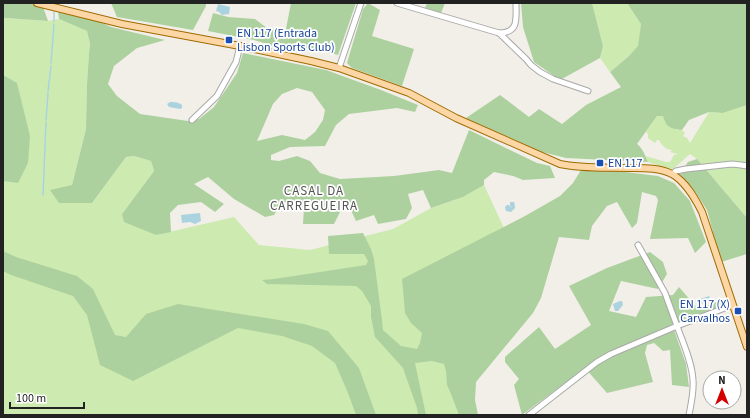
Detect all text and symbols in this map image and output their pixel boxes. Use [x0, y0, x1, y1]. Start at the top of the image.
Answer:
place label: EN 117 (Entrada Lisbon Sports Club) [237, 25, 335, 56]
marker: EN 117 (Entrada Lisbon Sports Club) [224, 35, 234, 45]
place label: EN 117 [608, 155, 642, 172]
marker: EN 117 [595, 158, 605, 168]
district label: CASAL DA CARREGUEIRA [270, 182, 358, 215]
place label: EN 117 (X) Carvalhos [680, 296, 730, 327]
marker: EN 117 (X) Carvalhos [733, 306, 743, 316]
north arrow [702, 370, 742, 410]
text: N [718, 373, 726, 388]
scale bar [10, 384, 84, 410]
text: 100 m [16, 390, 46, 407]

